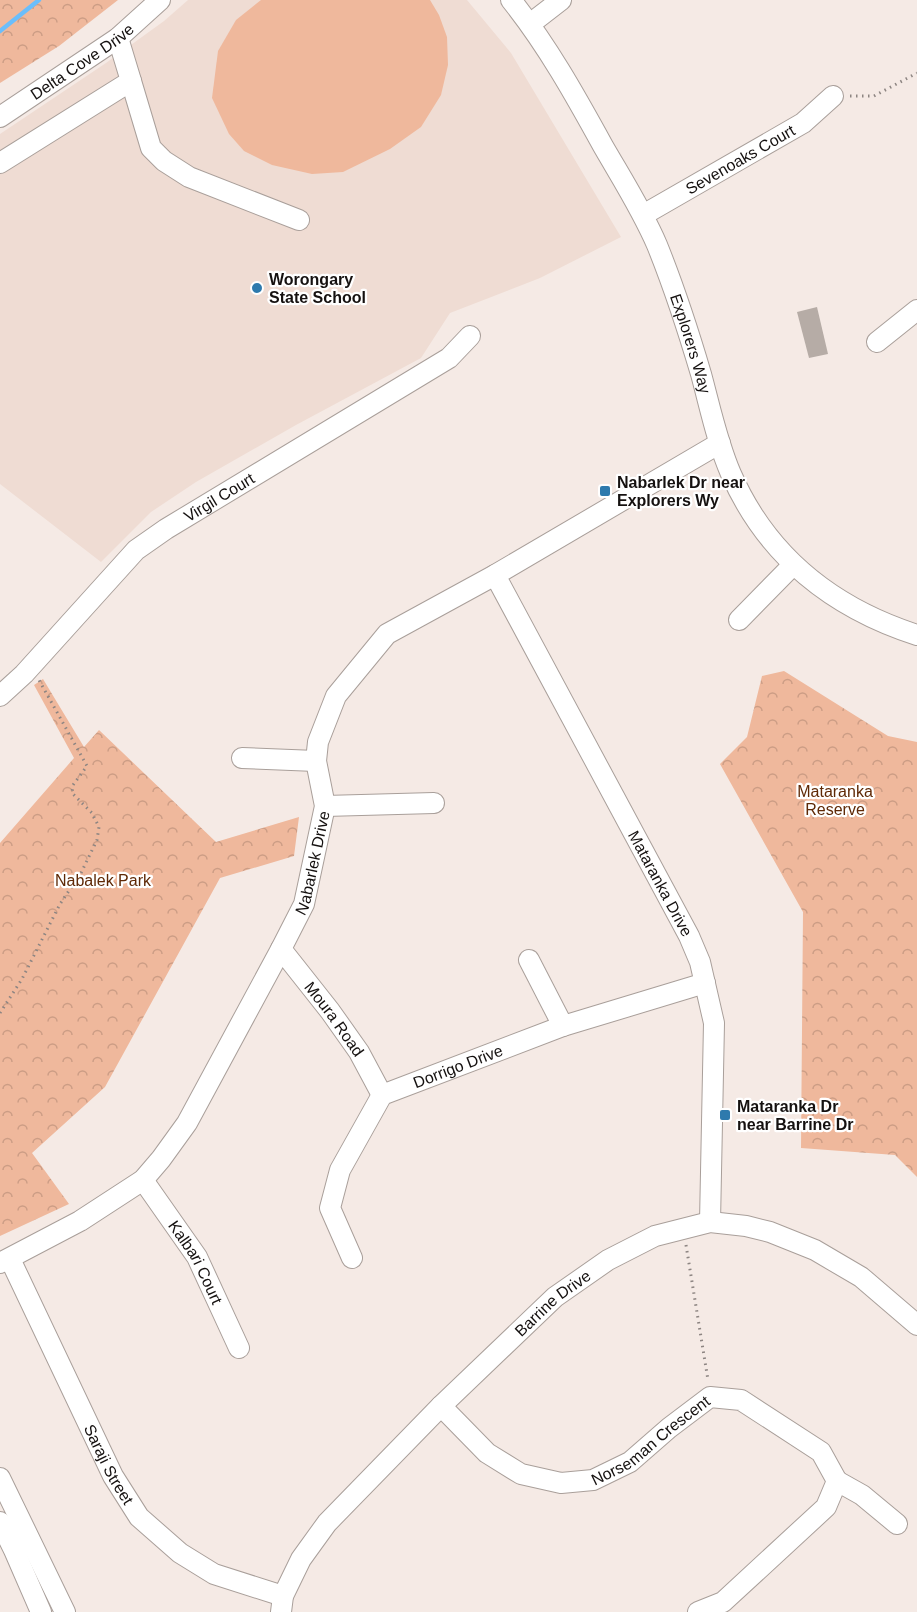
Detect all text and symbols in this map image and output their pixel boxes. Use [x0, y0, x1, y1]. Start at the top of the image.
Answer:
street label: Delta Cove Drive [28, 20, 137, 103]
street label: Sevenoaks Court [683, 121, 798, 198]
place label: Worongary State School [269, 271, 366, 306]
marker: Worongary State School [250, 281, 264, 295]
street label: Explorers Way [667, 292, 714, 395]
street label: Virgil Court [181, 470, 258, 525]
place label: Nabarlek Dr near Explorers Wy [617, 474, 745, 509]
marker: Nabarlek Dr near Explorers Wy [598, 484, 612, 498]
park label: Mataranka Reserve [797, 783, 873, 818]
street label: Nabarlek Drive [292, 809, 333, 918]
street label: Mataranka Drive [625, 828, 696, 939]
park label: Nabalek Park [55, 872, 152, 889]
street label: Moura Road [301, 979, 367, 1059]
street label: Dorrigo Drive [411, 1042, 505, 1091]
place label: Mataranka Dr near Barrine Dr [737, 1098, 854, 1133]
marker: Mataranka Dr near Barrine Dr [718, 1108, 732, 1122]
street label: Kalbari Court [165, 1217, 226, 1307]
street label: Barrine Drive [512, 1267, 594, 1340]
street label: Norseman Crescent [589, 1392, 713, 1489]
street label: Saraji Street [81, 1422, 137, 1508]

